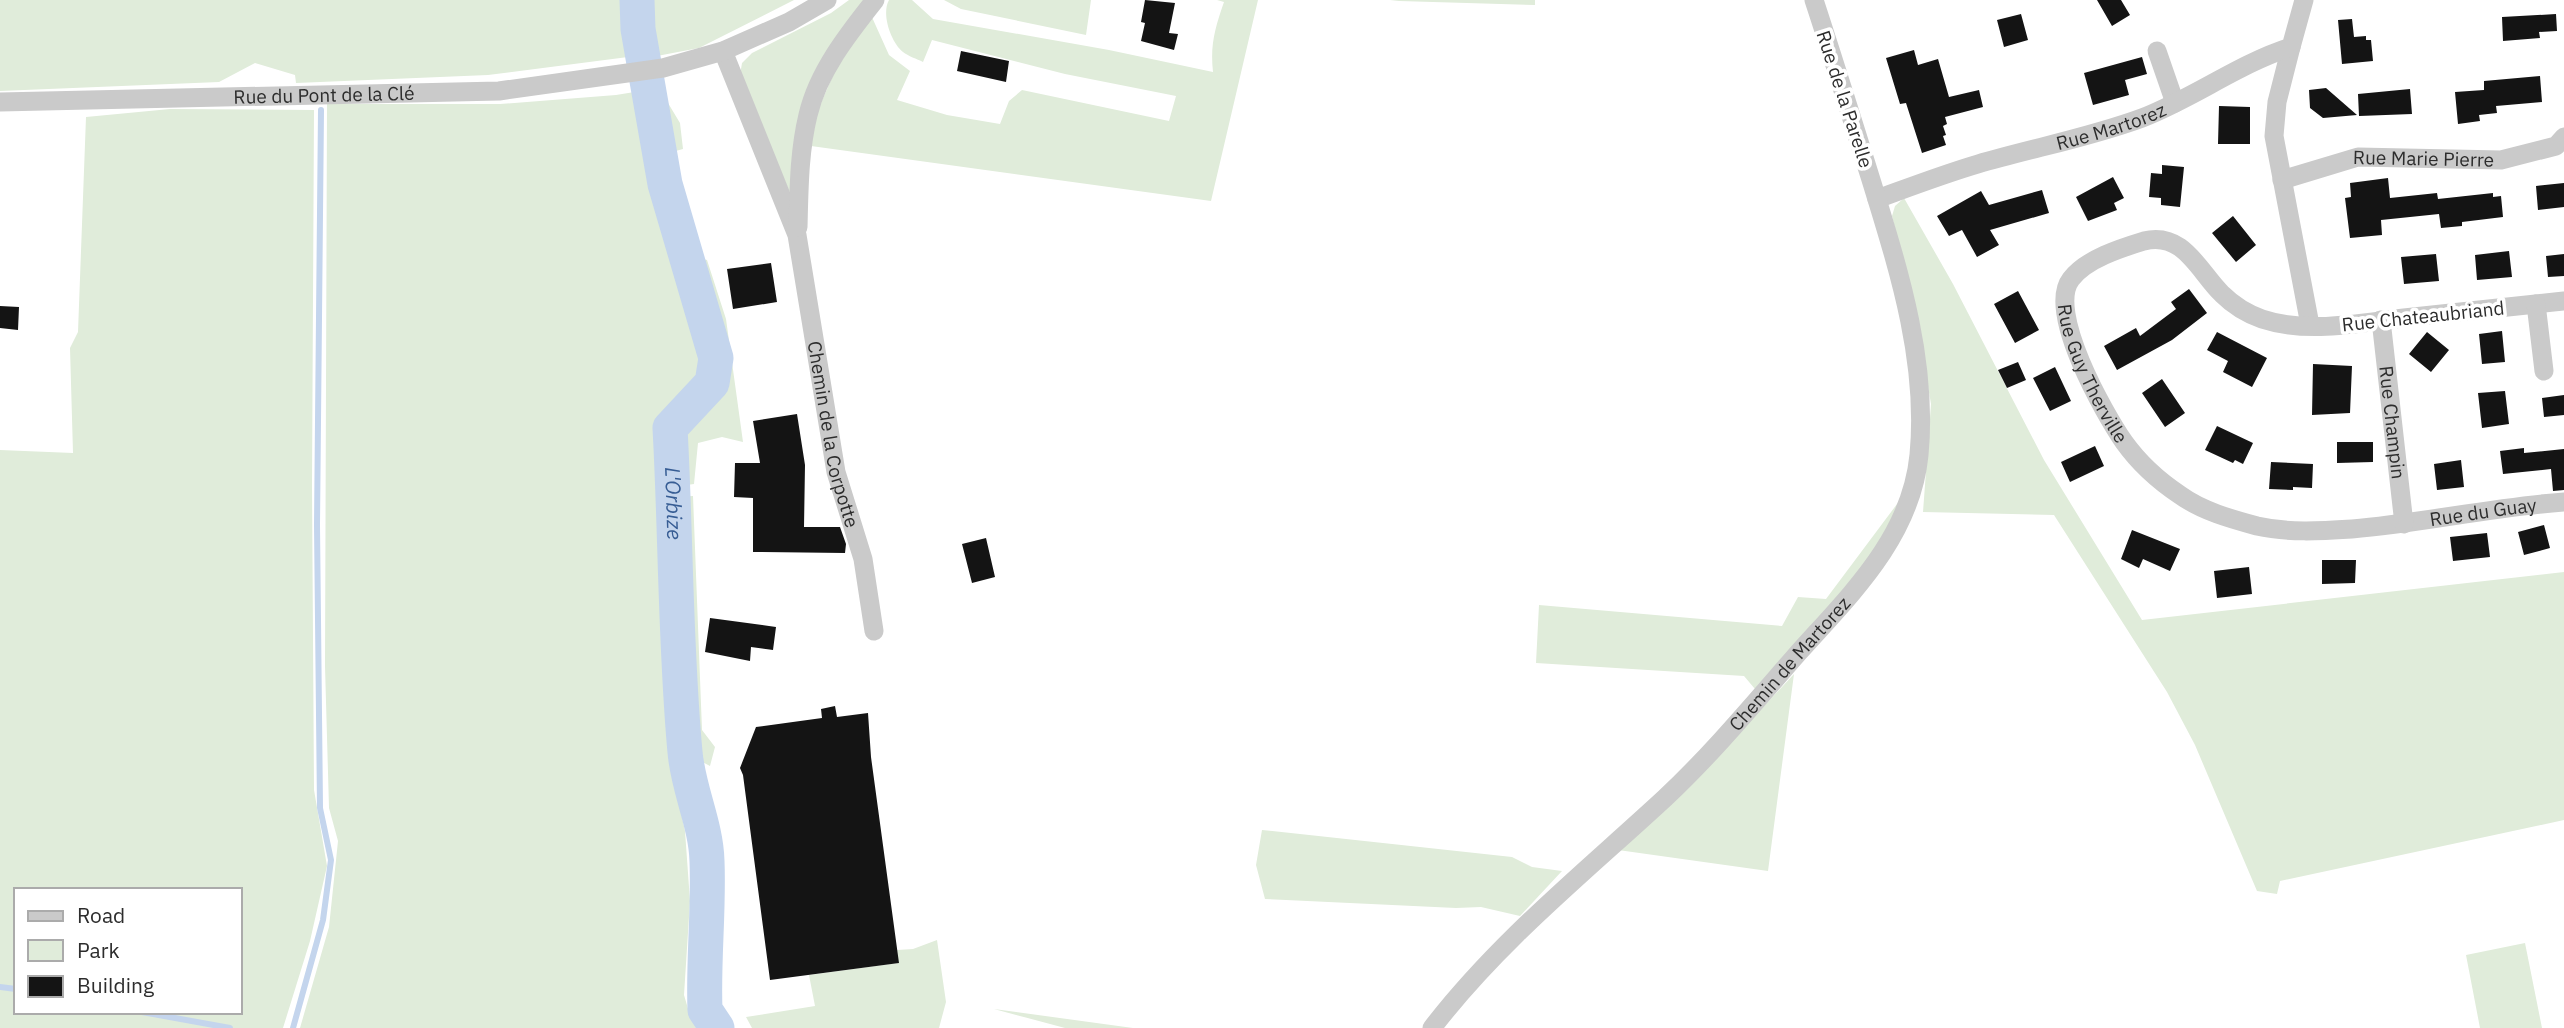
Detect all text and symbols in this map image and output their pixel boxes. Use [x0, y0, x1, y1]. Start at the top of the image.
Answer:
street label: Rue de la Parelle [1811, 27, 1879, 171]
street label: Rue du Pont de la Clé [233, 81, 415, 109]
street label: Rue Martorez [2054, 97, 2170, 155]
street label: Rue Marie Pierre [2353, 145, 2494, 172]
street label: Rue Chateaubriand [2341, 296, 2505, 336]
street label: Rue Guy Therville [2053, 303, 2133, 447]
street label: Chemin de la Corpotte [803, 339, 865, 531]
street label: Rue Champin [2374, 364, 2411, 480]
water label: L'Orbize [659, 466, 689, 540]
street label: Rue du Guay [2428, 492, 2538, 531]
street label: Chemin de Martorez [1724, 591, 1855, 736]
legend [14, 888, 242, 1014]
text: Road [77, 901, 125, 929]
text: Park [77, 936, 120, 964]
text: Building [77, 971, 154, 999]

